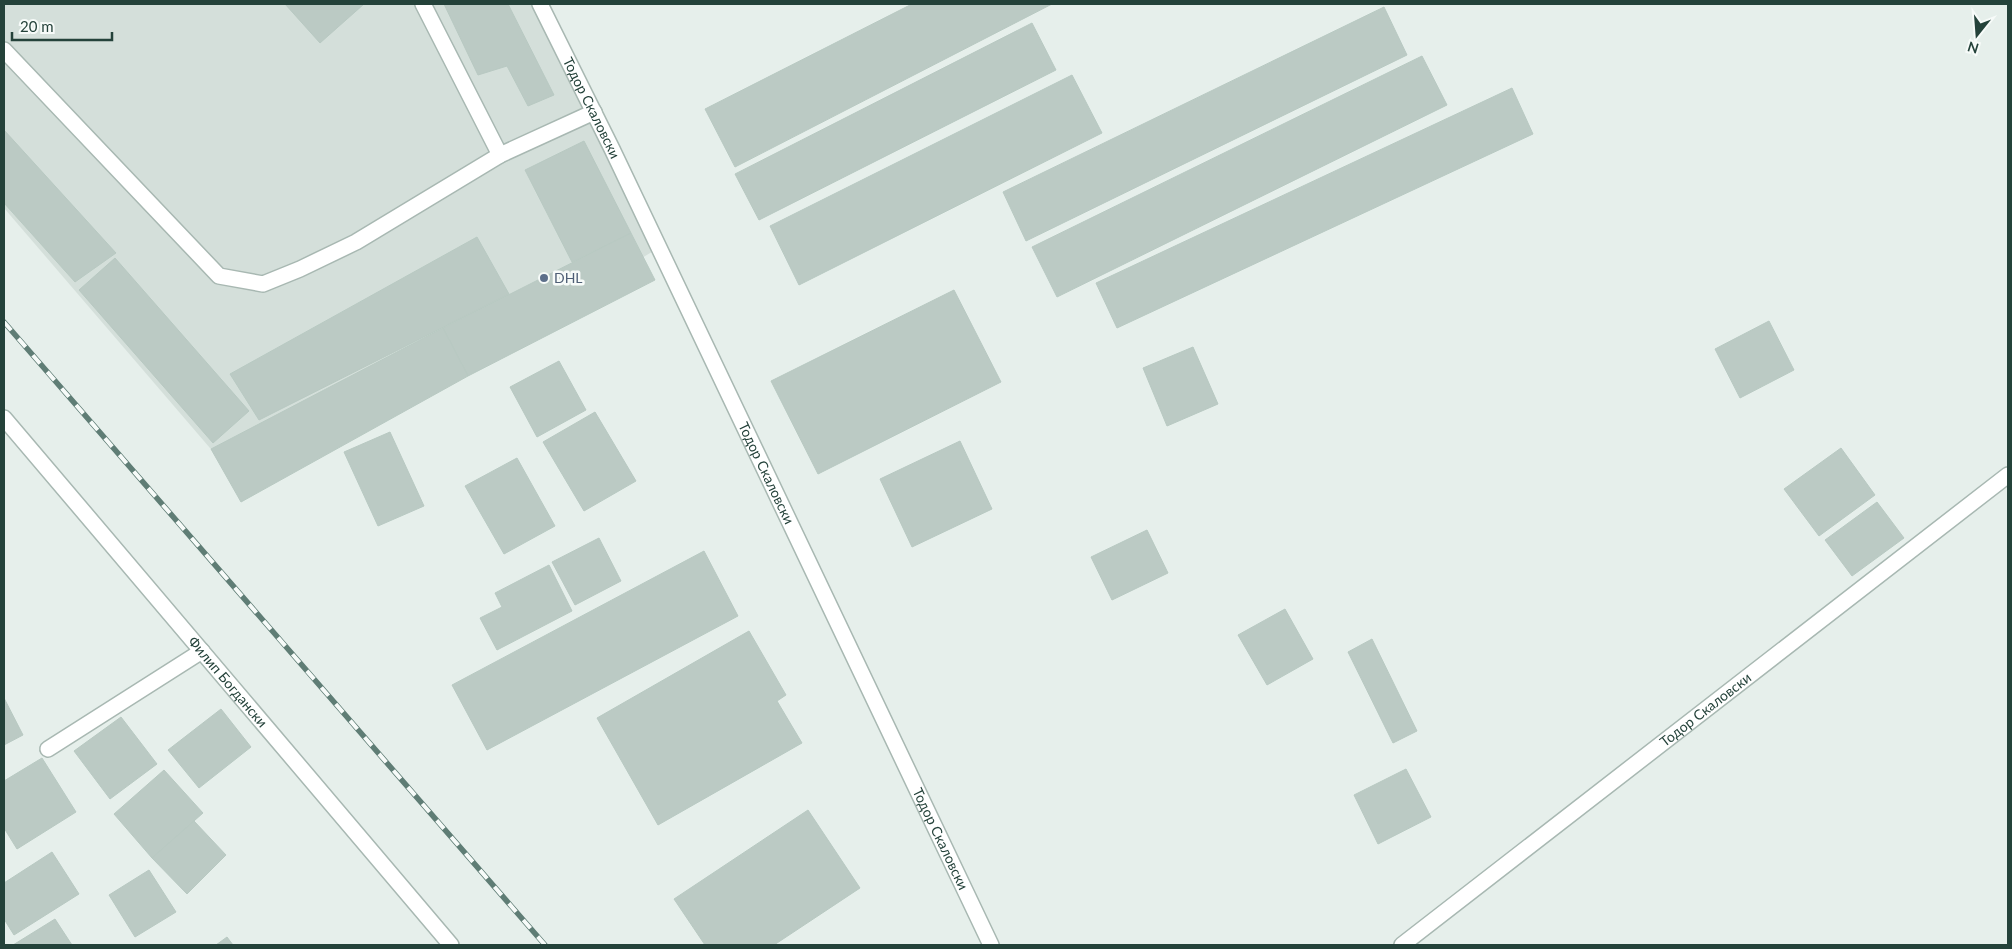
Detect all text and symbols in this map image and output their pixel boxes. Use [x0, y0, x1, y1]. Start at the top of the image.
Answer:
scale bar [12, 10, 112, 42]
north arrow [1952, 10, 2002, 60]
text: 20 m [20, 17, 54, 35]
text: N [1965, 38, 1981, 58]
street label: Тодор Скаловски [560, 54, 624, 161]
place label: DHL [554, 269, 583, 286]
marker: DHL [538, 272, 550, 284]
street label: Тодор Скаловски [735, 419, 798, 527]
street label: Филип Богдански [185, 633, 271, 730]
street label: Тодор Скаловски [1656, 669, 1754, 750]
street label: Тодор Скаловски [909, 785, 972, 892]

